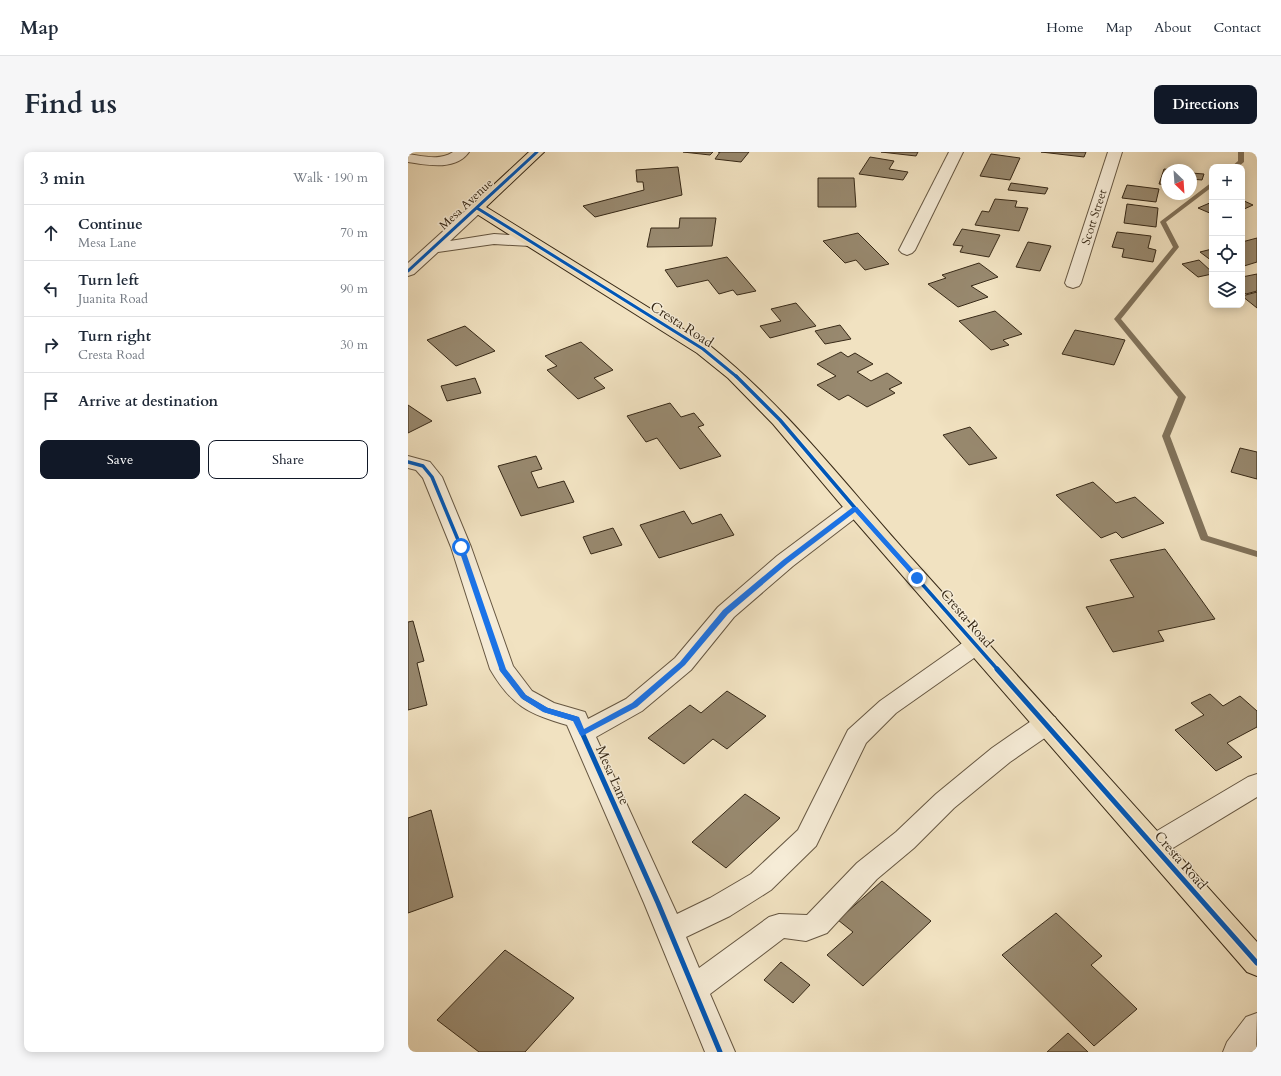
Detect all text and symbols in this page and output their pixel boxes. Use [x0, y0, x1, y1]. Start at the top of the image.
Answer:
text: Map [20, 15, 59, 41]
text: Home [1046, 18, 1084, 37]
text: Map [1106, 18, 1132, 37]
text: About [1154, 18, 1191, 37]
text: Contact [1213, 18, 1261, 37]
text: Find us [24, 85, 117, 123]
button: Directions [1154, 85, 1257, 124]
north arrow [1161, 164, 1197, 200]
map controls [1209, 164, 1245, 308]
button: + [1209, 164, 1245, 200]
text: 3 min [40, 167, 85, 190]
text: Walk · 190 m [293, 169, 368, 187]
street label: Mesa Avenue [436, 175, 496, 233]
street label: Scott Street [1077, 187, 1111, 247]
button: − [1209, 200, 1245, 236]
text: Continue [78, 214, 143, 234]
icon: ahead [40, 222, 62, 244]
text: 70 m [340, 224, 368, 242]
text: Mesa Lane [78, 234, 136, 252]
button: locate [1209, 236, 1245, 272]
text: Turn left [78, 270, 139, 290]
button: layers [1209, 272, 1245, 308]
icon: left [40, 278, 62, 300]
text: 90 m [340, 280, 368, 298]
text: Juanita Road [78, 290, 148, 308]
street label: Cresta Road [646, 297, 717, 352]
text: Turn right [78, 326, 151, 346]
icon: right [40, 334, 62, 356]
text: 30 m [340, 336, 368, 354]
text: Cresta Road [78, 346, 145, 364]
icon: arrive [40, 390, 62, 412]
text: Arrive at destination [78, 391, 218, 411]
button: Save [40, 440, 200, 479]
button: Share [208, 440, 368, 479]
route start [452, 538, 470, 556]
route end [908, 569, 926, 587]
street label: Cresta Road [936, 585, 998, 652]
street label: Mesa Lane [591, 743, 634, 808]
street label: Cresta Road [1150, 827, 1212, 894]

